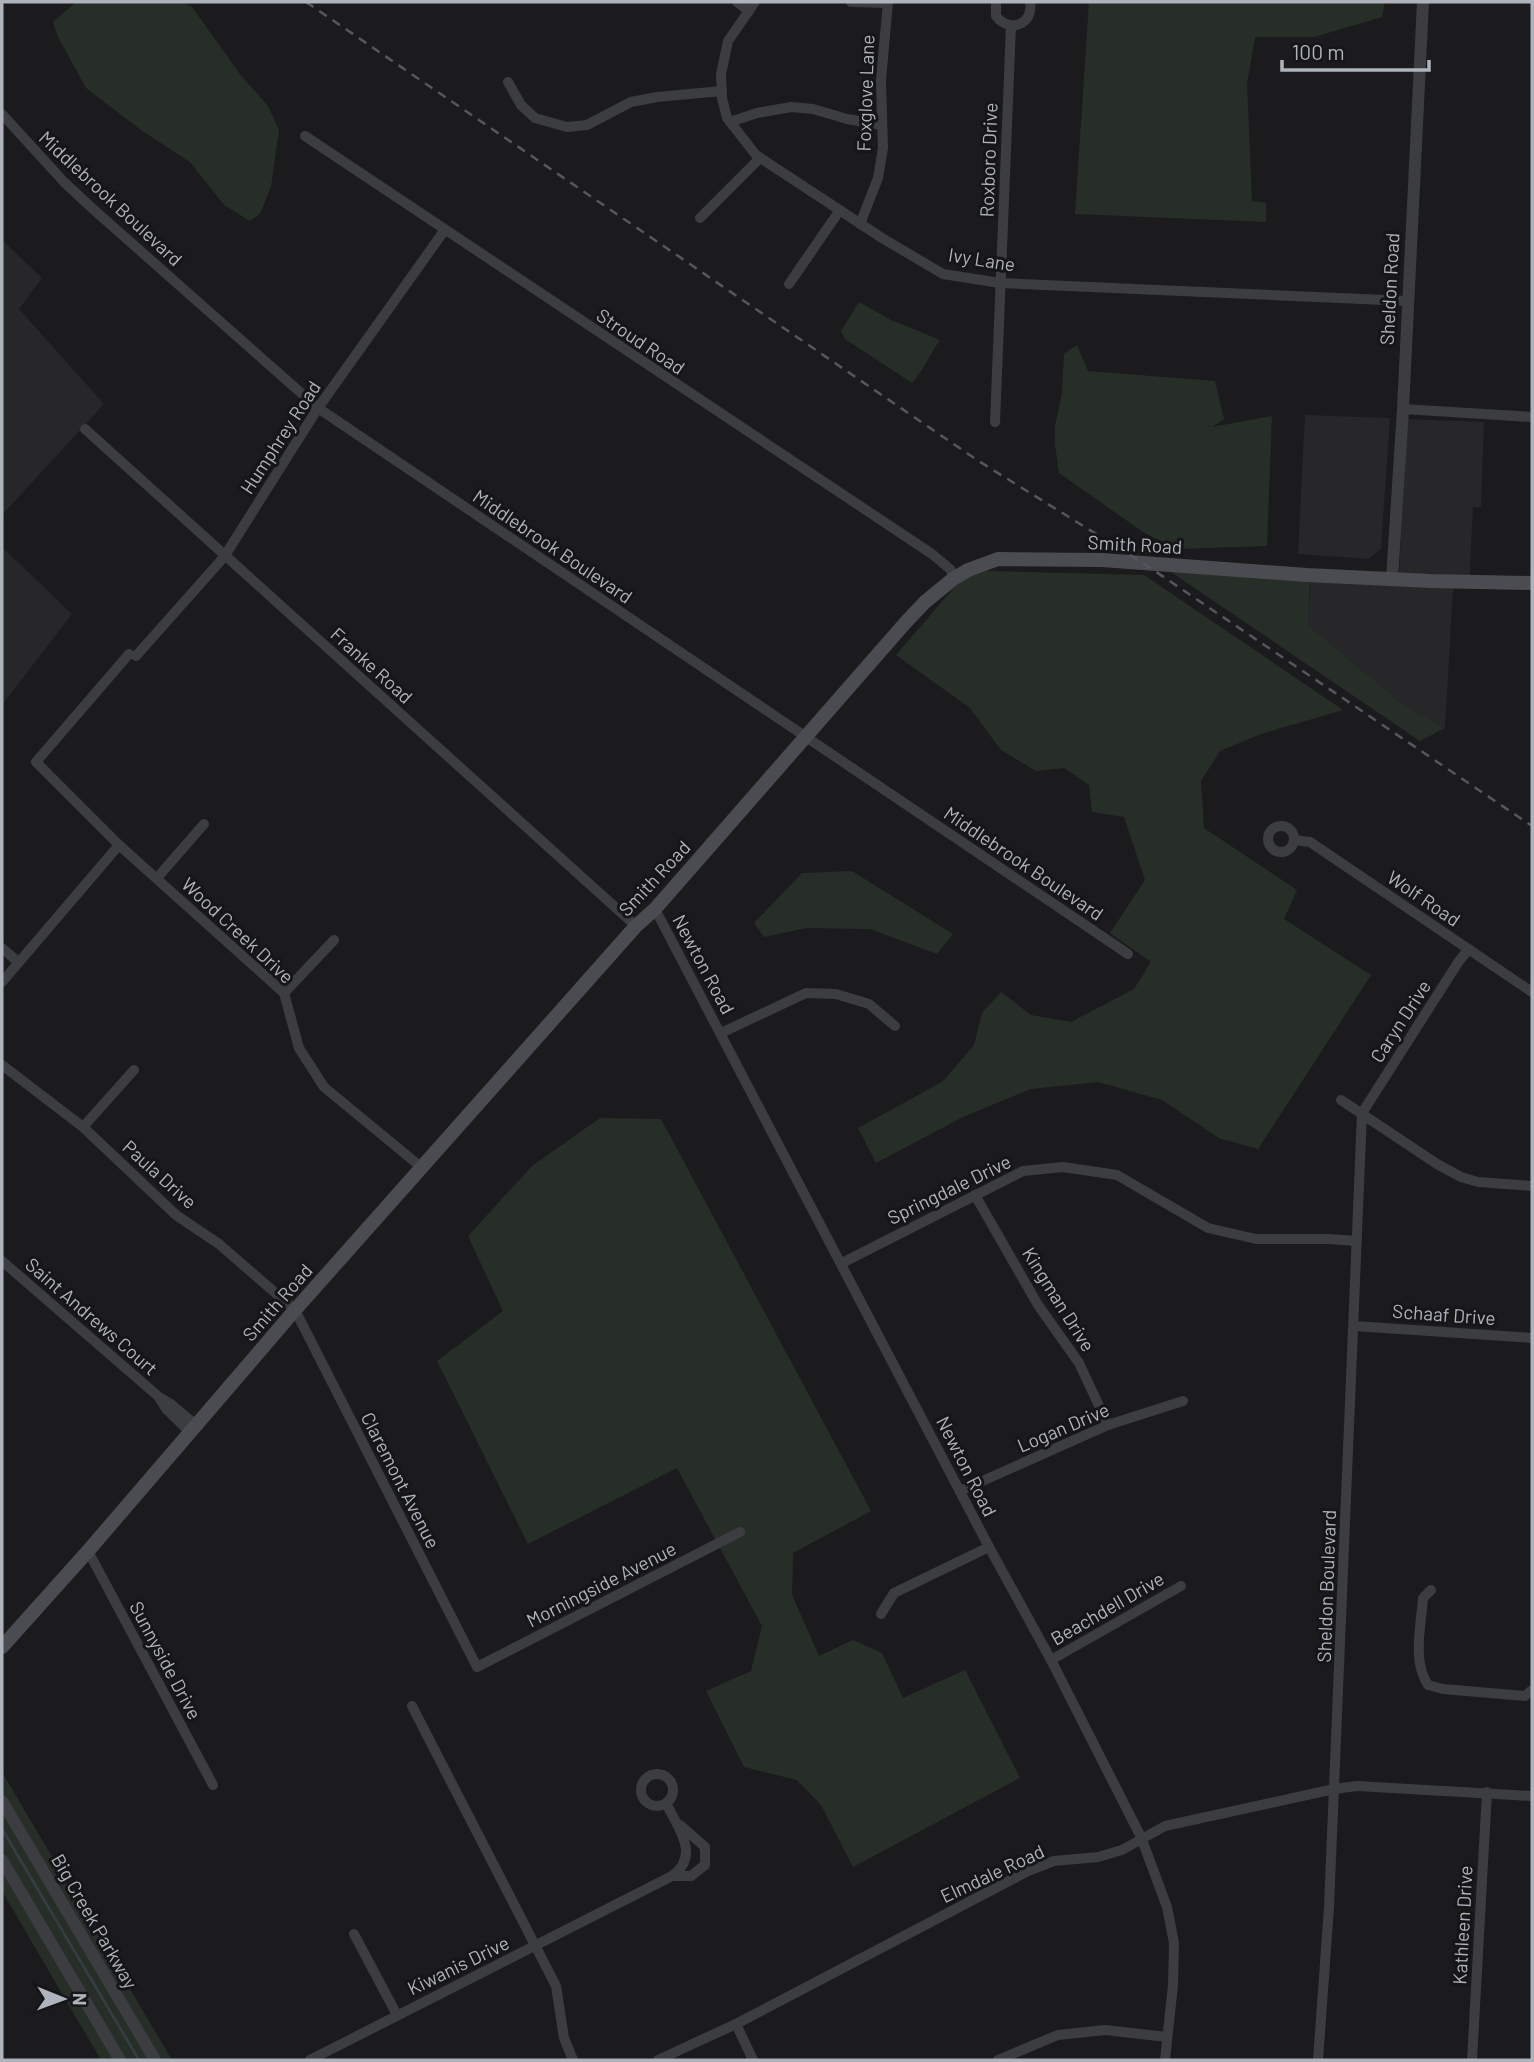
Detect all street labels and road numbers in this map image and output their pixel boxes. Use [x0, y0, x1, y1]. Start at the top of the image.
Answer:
street label: Foxglove Lane [851, 34, 879, 152]
street label: Roxboro Drive [975, 102, 1001, 218]
street label: Middlebrook Boulevard [35, 126, 187, 270]
street label: Sheldon Road [1375, 232, 1403, 346]
street label: Ivy Lane [947, 242, 1017, 276]
street label: Stroud Road [592, 303, 690, 379]
street label: Humphrey Road [235, 376, 325, 498]
street label: Middlebrook Boulevard [469, 484, 637, 608]
street label: Smith Road [1087, 530, 1183, 558]
street label: Franke Road [326, 622, 418, 708]
street label: Middlebrook Boulevard [940, 801, 1108, 925]
street label: Smith Road [613, 836, 695, 920]
street label: Wolf Road [1383, 865, 1465, 931]
street label: Wood Creek Drive [177, 872, 299, 988]
street label: Newton Road [668, 910, 740, 1018]
street label: Caryn Drive [1365, 975, 1435, 1067]
street label: Paula Drive [118, 1135, 202, 1213]
street label: Springdale Drive [884, 1149, 1014, 1229]
street label: Kingman Drive [1018, 1243, 1100, 1355]
street label: Saint Andrews Court [21, 1252, 163, 1380]
street label: Smith Road [237, 1259, 317, 1345]
street label: Schaaf Drive [1392, 1299, 1496, 1329]
street label: Logan Drive [1014, 1397, 1112, 1457]
street label: Claremont Avenue [357, 1408, 445, 1552]
street label: Newton Road [932, 1412, 1002, 1520]
street label: Sheldon Boulevard [1312, 1509, 1340, 1663]
street label: Morningside Avenue [522, 1536, 680, 1632]
street label: Beachdell Drive [1046, 1566, 1168, 1650]
street label: Sunnyside Drive [125, 1597, 207, 1723]
street label: Elmdale Road [936, 1839, 1048, 1907]
street label: Big Creek Parkway [47, 1849, 143, 1993]
street label: Kathleen Drive [1447, 1865, 1477, 1985]
street label: Kiwanis Drive [404, 1931, 512, 1999]

